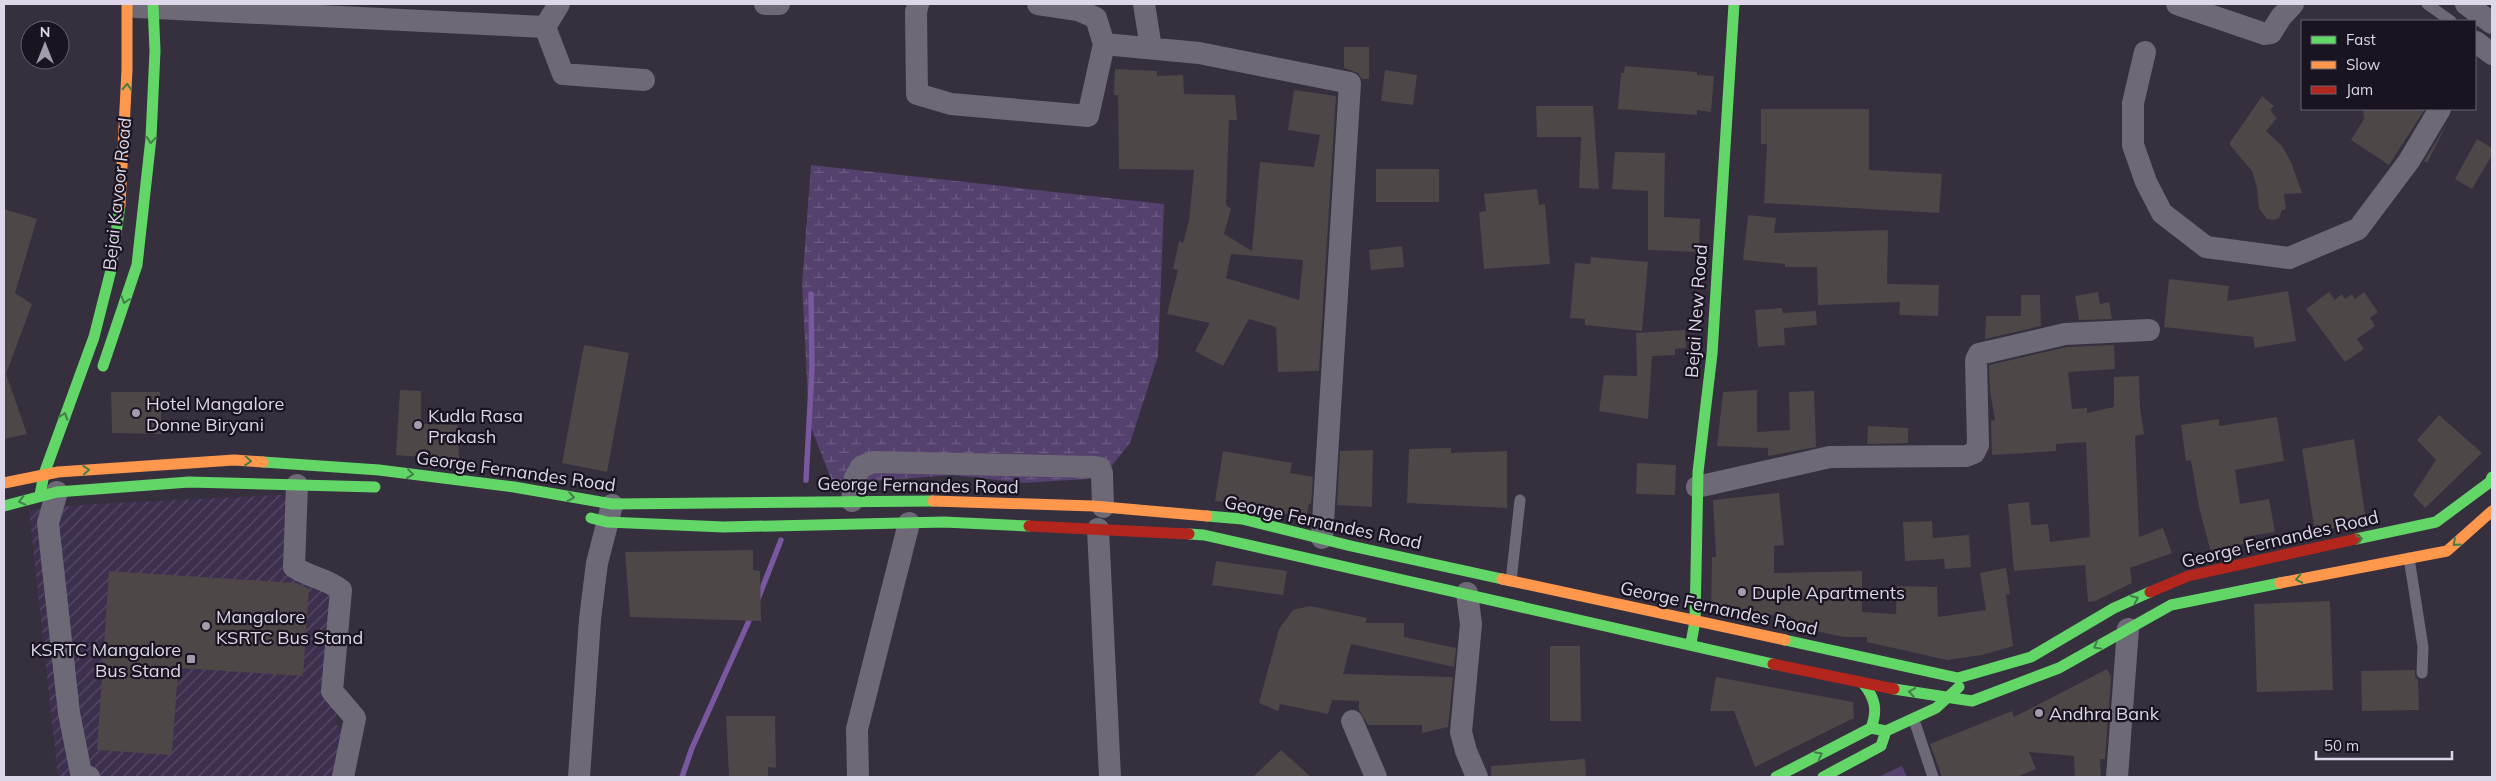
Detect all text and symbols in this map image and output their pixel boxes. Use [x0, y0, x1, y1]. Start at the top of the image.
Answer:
north arrow [20, 20, 70, 70]
legend [2301, 20, 2476, 110]
text: N [40, 23, 50, 41]
text: Fast [2346, 30, 2376, 49]
text: Slow [2346, 55, 2380, 74]
text: Jam [2346, 80, 2373, 99]
one-way arrow [121, 83, 132, 91]
street label: Bejai Kavoor Road [98, 116, 136, 272]
one-way arrow [146, 136, 157, 144]
street label: Bejai New Road [1680, 244, 1712, 378]
one-way arrow [121, 295, 131, 303]
place label: Hotel Mangalore Donne Biryani [146, 392, 284, 436]
place label: Kudla Rasa Prakash [428, 404, 523, 448]
marker: Hotel Mangalore Donne Biryani [130, 407, 142, 419]
one-way arrow [58, 413, 68, 421]
marker: Kudla Rasa Prakash [412, 419, 424, 431]
street label: George Fernandes Road [415, 446, 617, 496]
one-way arrow [245, 455, 253, 466]
one-way arrow [82, 464, 90, 475]
one-way arrow [407, 468, 415, 479]
street label: George Fernandes Road [817, 472, 1019, 498]
street label: George Fernandes Road [1222, 490, 1424, 554]
one-way arrow [567, 492, 575, 502]
one-way arrow [17, 495, 26, 506]
street label: George Fernandes Road [2179, 505, 2381, 573]
one-way arrow [2354, 534, 2363, 545]
one-way arrow [2452, 538, 2461, 547]
one-way arrow [2294, 573, 2303, 583]
street label: George Fernandes Road [1618, 576, 1820, 640]
place label: Duple Apartments [1752, 581, 1905, 604]
marker: Duple Apartments [1736, 586, 1748, 598]
one-way arrow [2130, 595, 2139, 606]
place label: Mangalore KSRTC Bus Stand [216, 605, 363, 649]
marker: Mangalore KSRTC Bus Stand [200, 620, 212, 632]
place label: KSRTC Mangalore Bus Stand [30, 638, 181, 682]
one-way arrow [2093, 640, 2102, 650]
marker: KSRTC Mangalore Bus Stand [185, 653, 197, 665]
one-way arrow [1907, 688, 1916, 698]
place label: Andhra Bank [2049, 702, 2160, 725]
marker: Andhra Bank [2033, 707, 2045, 719]
scale bar [2316, 728, 2452, 760]
text: 50 m [2324, 736, 2359, 755]
one-way arrow [1814, 751, 1823, 761]

